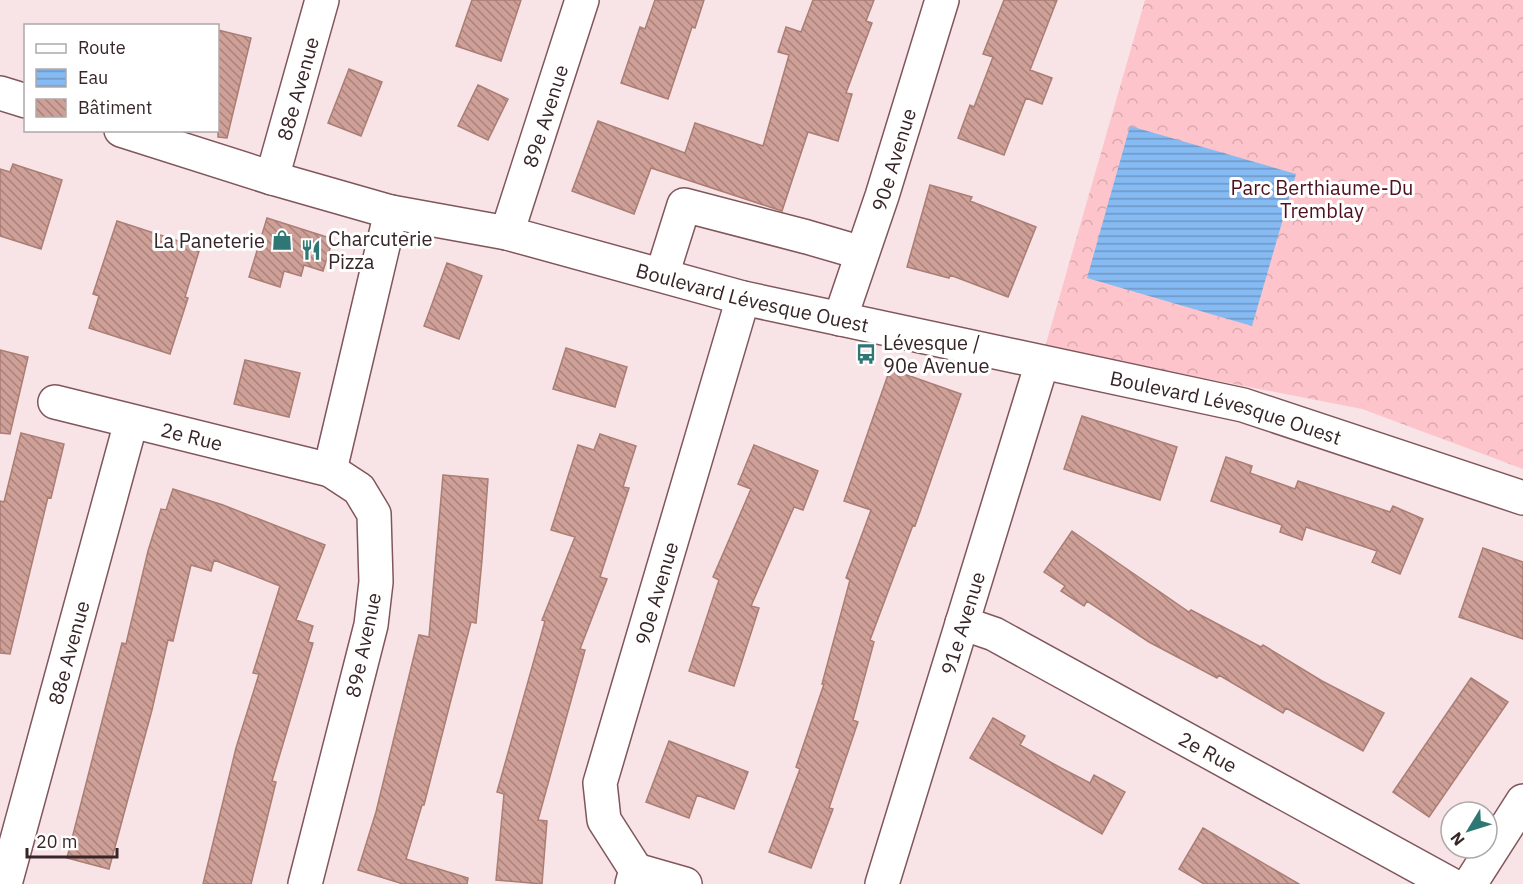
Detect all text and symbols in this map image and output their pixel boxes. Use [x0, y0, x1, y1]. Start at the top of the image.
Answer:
legend [24, 24, 219, 132]
street label: 88e Avenue [270, 34, 325, 143]
text: Route [78, 36, 126, 59]
street label: 89e Avenue [516, 61, 574, 171]
text: Eau [78, 66, 108, 89]
text: Bâtiment [78, 96, 152, 119]
street label: 90e Avenue [864, 105, 922, 215]
park label: Parc Berthiaume-Du Tremblay [1231, 174, 1413, 224]
place label: Charcuterie Pizza [328, 225, 432, 275]
place label: La Paneterie [153, 227, 265, 254]
shop icon: La Paneterie [270, 228, 294, 252]
restaurant icon: Charcuterie Pizza [299, 238, 323, 262]
street label: Boulevard Lévesque Ouest [633, 256, 872, 338]
place label: Lévesque / 90e Avenue [883, 329, 989, 379]
bus stop icon: Lévesque / 90e Avenue [854, 342, 878, 366]
street label: Boulevard Lévesque Ouest [1108, 363, 1345, 450]
street label: 2e Rue [158, 415, 226, 457]
street label: 90e Avenue [628, 538, 684, 648]
street label: 91e Avenue [934, 568, 991, 678]
street label: 89e Avenue [339, 590, 387, 700]
street label: 88e Avenue [41, 597, 95, 707]
street label: 2e Rue [1174, 724, 1242, 778]
north arrow [1439, 800, 1499, 860]
scale bar [27, 821, 117, 859]
text: N [1446, 829, 1469, 850]
text: 20 m [36, 830, 78, 853]

